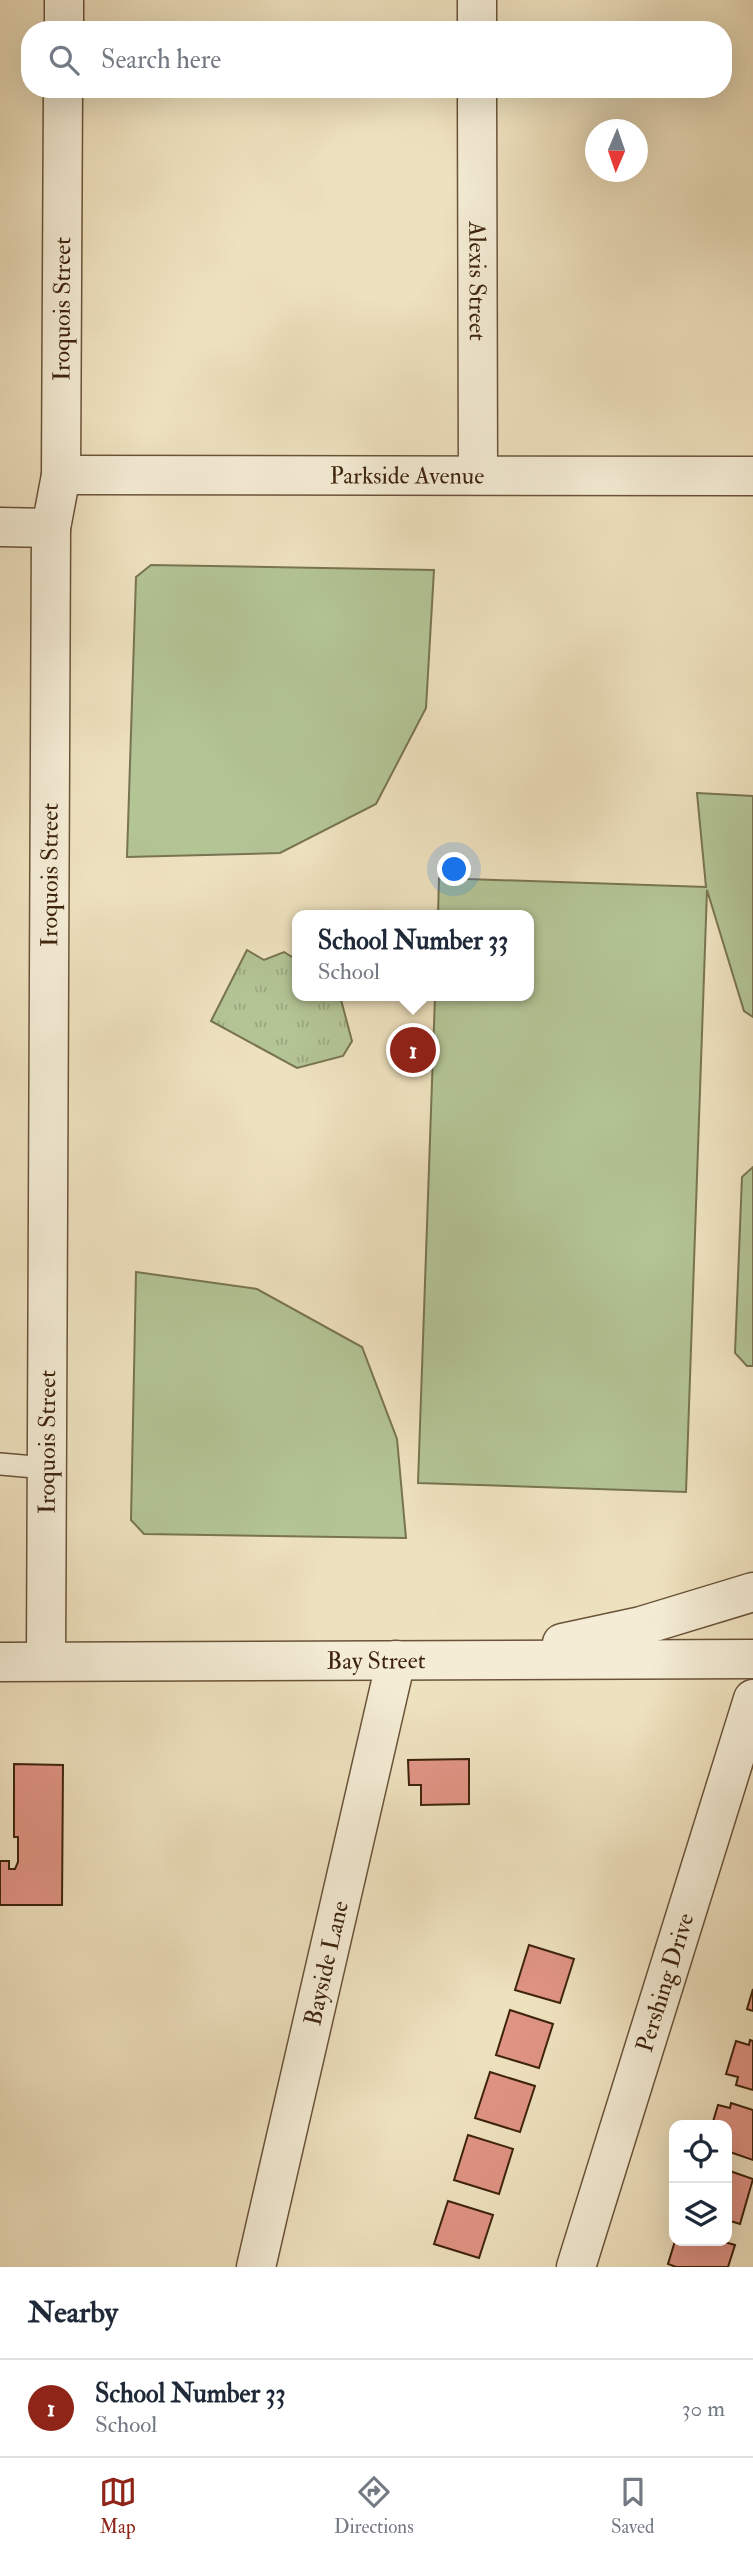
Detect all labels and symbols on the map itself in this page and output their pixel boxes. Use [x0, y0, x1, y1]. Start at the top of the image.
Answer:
north arrow [585, 119, 648, 182]
street label: Alexis Street [462, 220, 493, 341]
street label: Iroquois Street [46, 237, 78, 381]
street label: Parkside Avenue [330, 460, 484, 491]
street label: Iroquois Street [34, 803, 65, 947]
your location [437, 852, 471, 886]
pin: 1 [390, 1024, 436, 1076]
street label: Iroquois Street [31, 1370, 63, 1514]
street label: Bay Street [327, 1645, 426, 1676]
street label: Bayside Lane [297, 1898, 355, 2028]
street label: Pershing Drive [628, 1909, 701, 2056]

